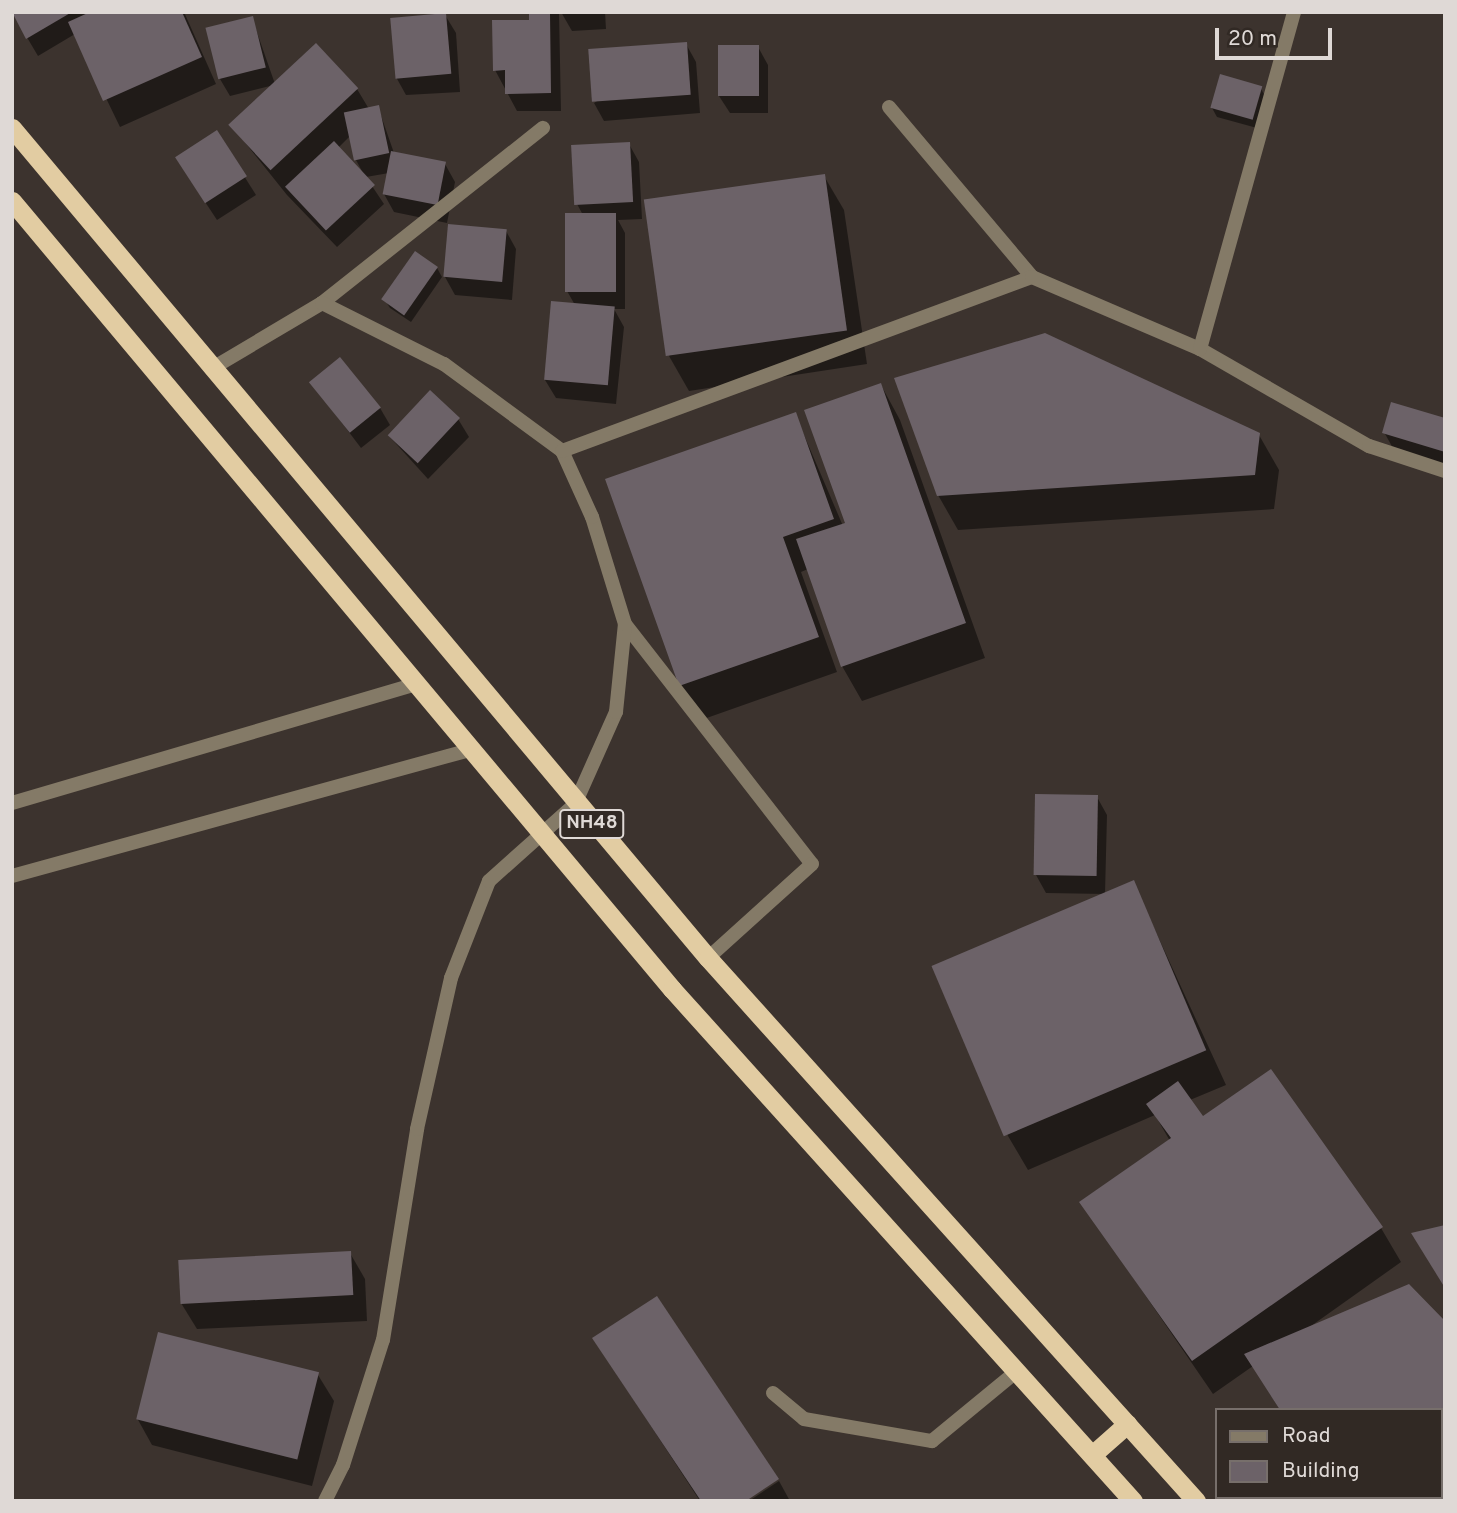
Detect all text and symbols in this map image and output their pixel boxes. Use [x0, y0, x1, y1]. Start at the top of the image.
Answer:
scale bar [1219, 14, 1336, 58]
text: 20 m [1228, 26, 1277, 53]
road number: NH48 [559, 808, 625, 839]
legend [1216, 1408, 1443, 1499]
text: Road [1282, 1423, 1331, 1450]
text: Building [1282, 1458, 1360, 1485]

